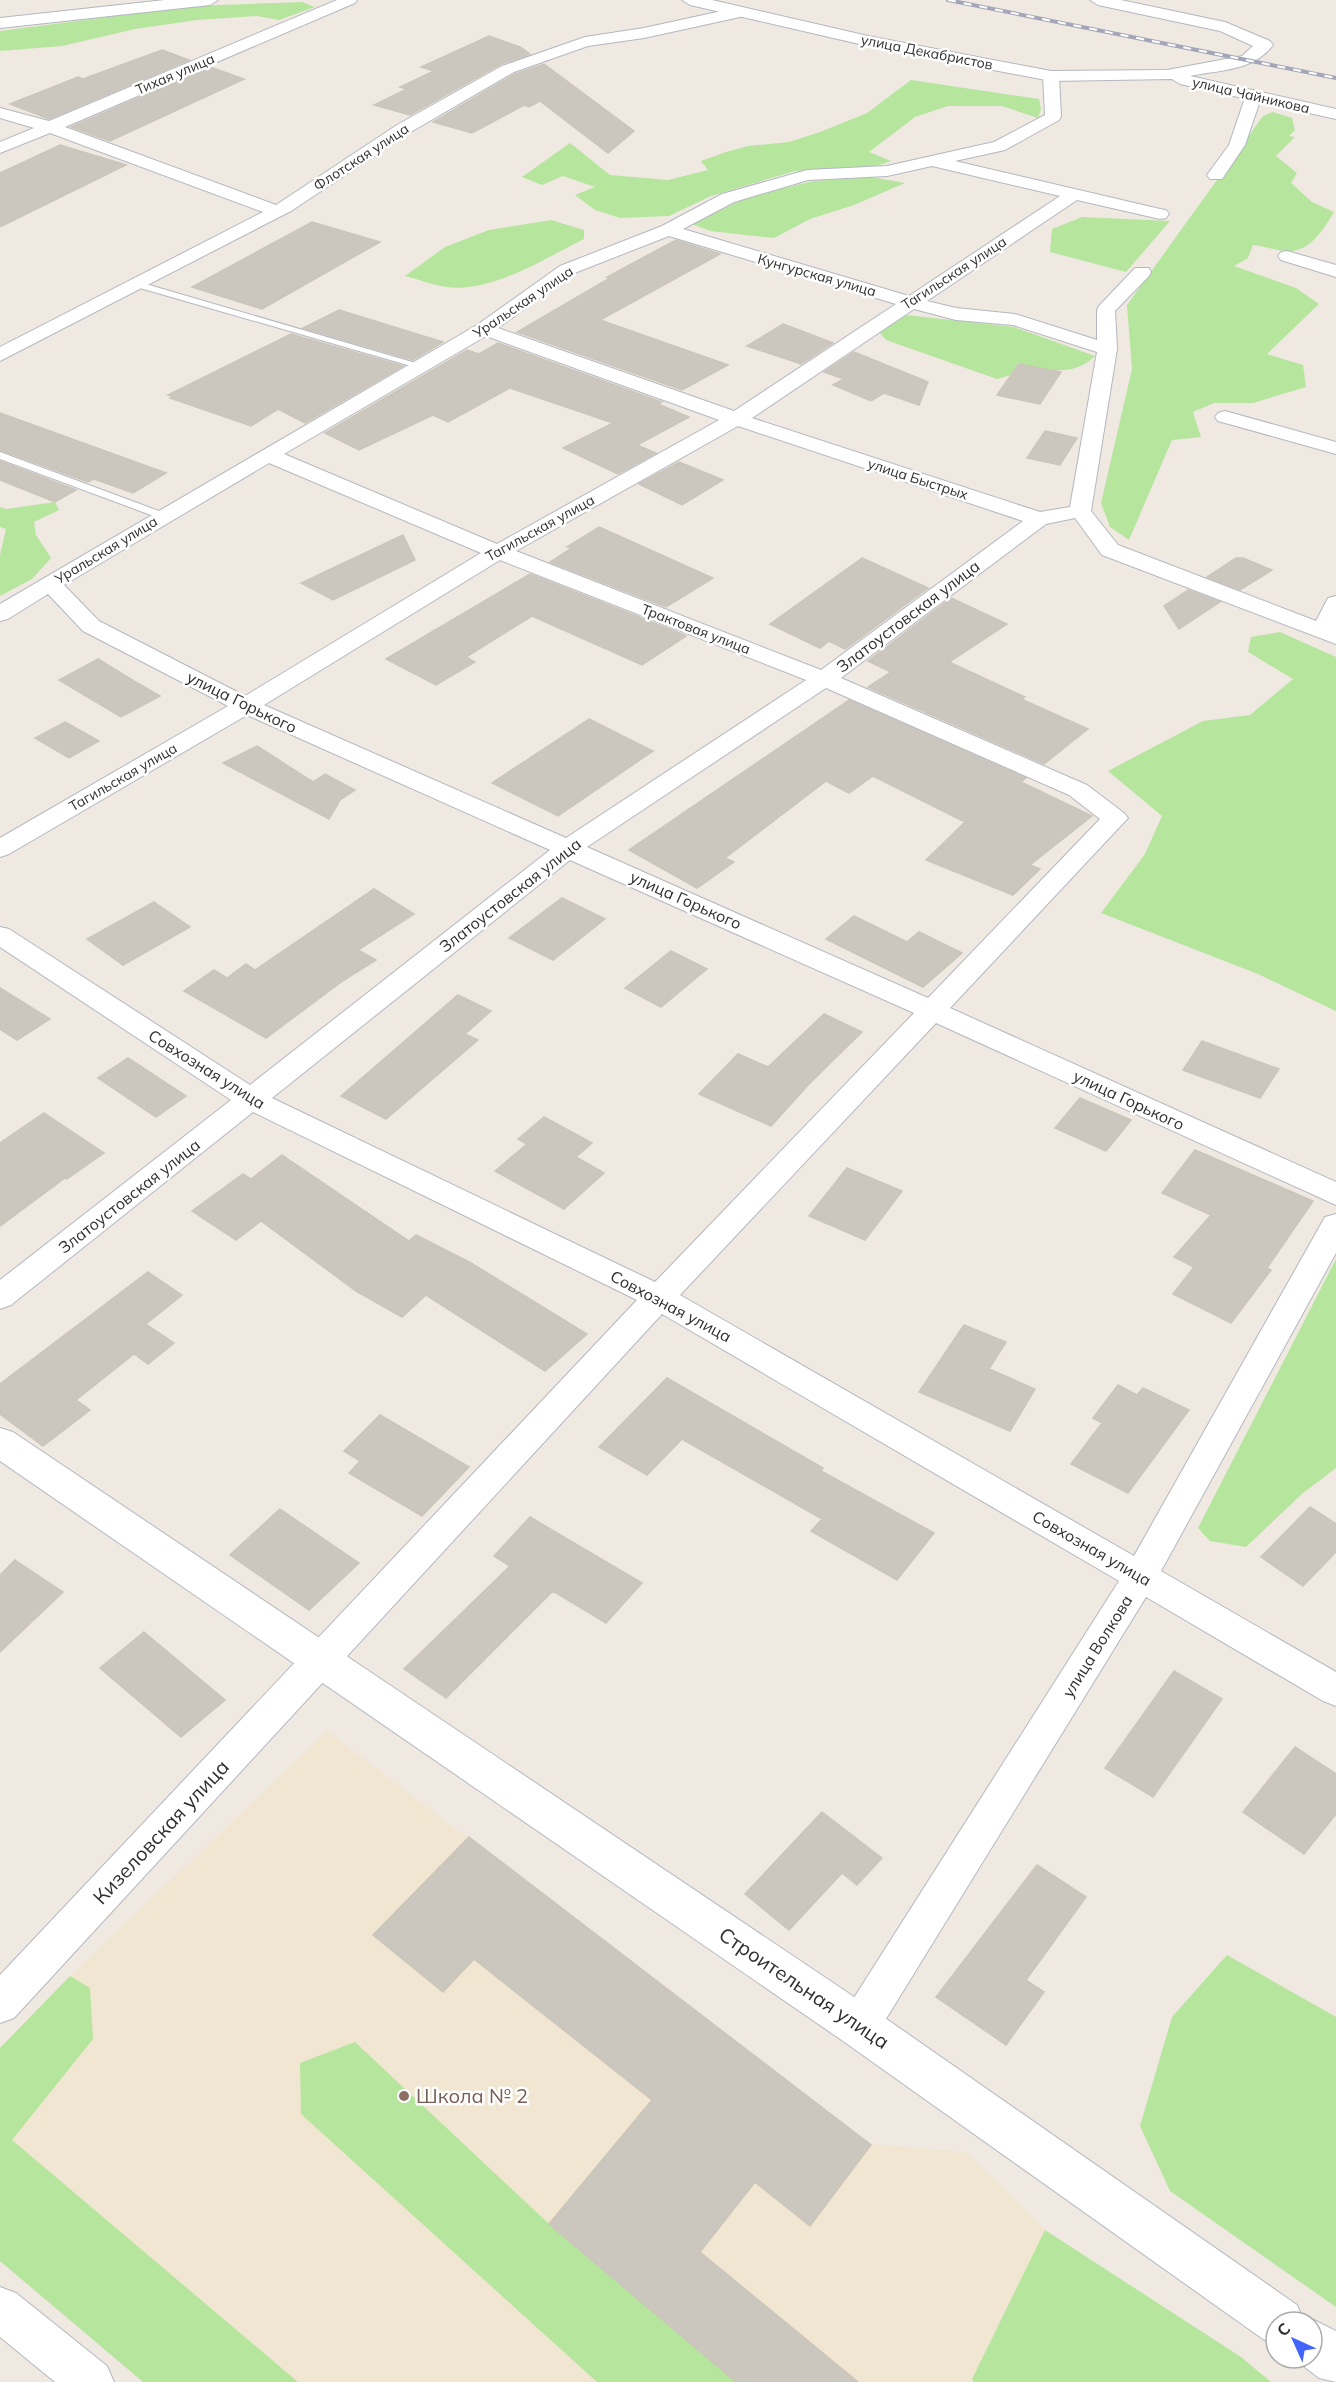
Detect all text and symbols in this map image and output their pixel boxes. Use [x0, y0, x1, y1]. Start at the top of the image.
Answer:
street label: улица Декабристов [860, 30, 995, 74]
street label: Тихая улица [133, 49, 217, 99]
street label: улица Чайникова [1191, 73, 1311, 117]
street label: Флотская улица [310, 119, 412, 195]
street label: Тагильская улица [898, 232, 1010, 314]
street label: Кунгурская улица [756, 249, 878, 301]
street label: Уральская улица [469, 262, 576, 343]
street label: улица Быстрых [866, 454, 971, 504]
street label: Тагильская улица [482, 491, 598, 565]
street label: Уральская улица [50, 512, 161, 588]
street label: Златоустовская улица [832, 556, 984, 676]
street label: Трактовая улица [639, 600, 753, 658]
street label: улица Горького [184, 667, 300, 737]
street label: Тагильская улица [66, 739, 180, 815]
street label: Златоустовская улица [435, 833, 585, 957]
street label: улица Горького [627, 866, 745, 934]
street label: Совхозная улица [145, 1025, 269, 1113]
street label: улица Горького [1070, 1066, 1188, 1134]
street label: Златоустовская улица [54, 1134, 204, 1258]
street label: Совхозная улица [607, 1266, 735, 1346]
street label: Совхозная улица [1029, 1506, 1155, 1590]
street label: улица Волкова [1058, 1591, 1136, 1701]
street label: Кизеловская улица [87, 1754, 234, 1909]
street label: Строительная улица [714, 1921, 894, 2054]
place label: Школа № 2 [416, 2083, 528, 2108]
marker: Школа № 2 [397, 2089, 411, 2103]
north arrow [1264, 2310, 1324, 2370]
text: С [1272, 2318, 1294, 2340]

